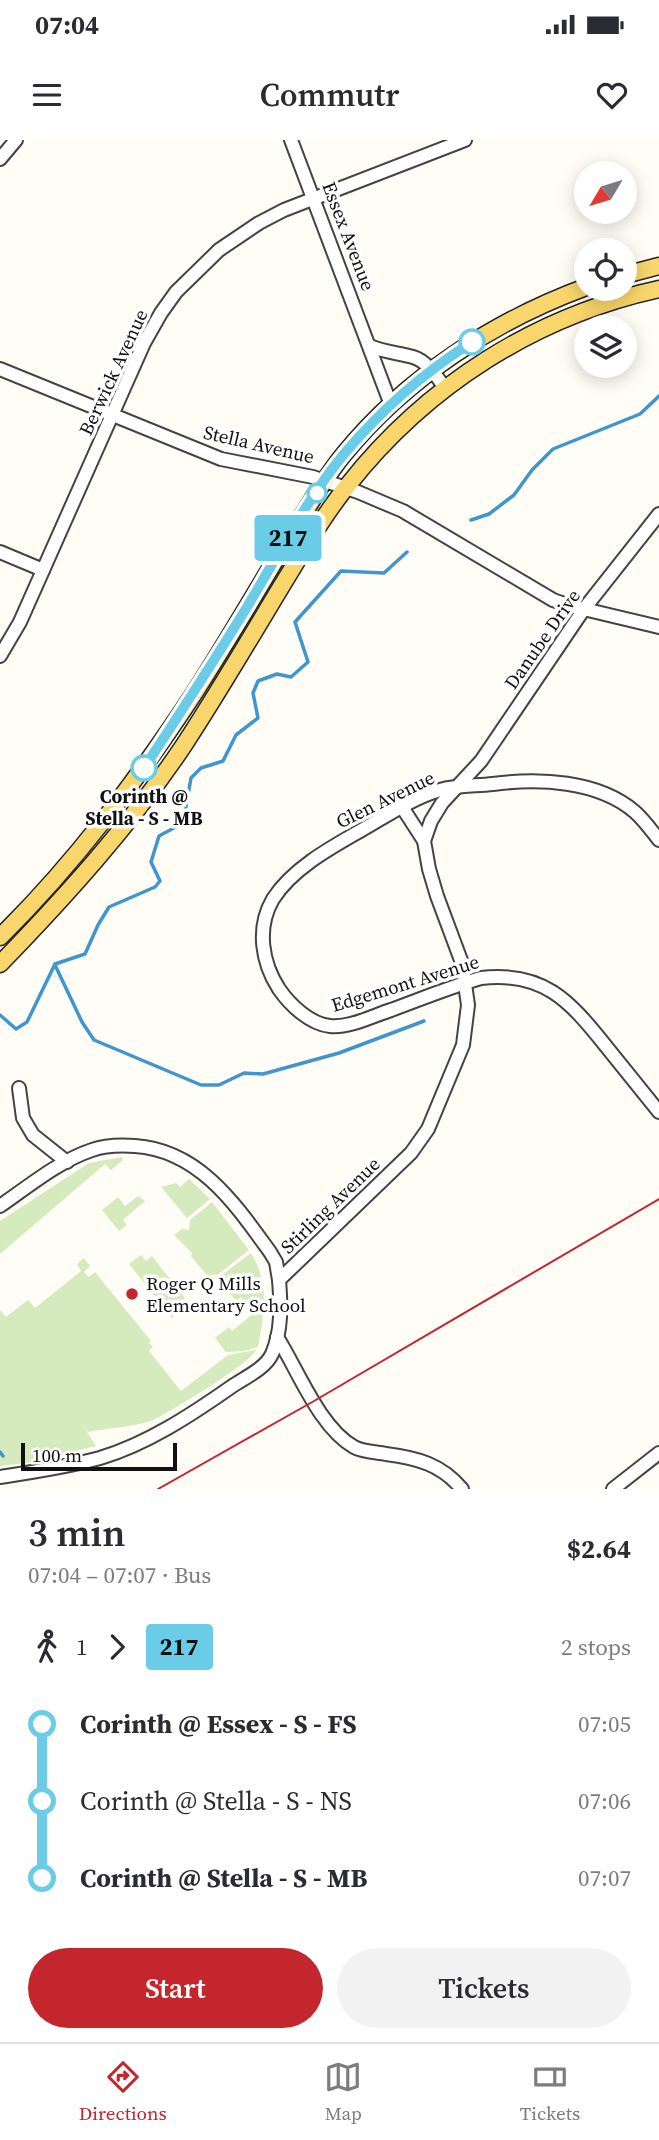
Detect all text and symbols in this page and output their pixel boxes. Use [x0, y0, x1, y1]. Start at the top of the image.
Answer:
text: 07:04 [35, 7, 99, 43]
text: Commutr [260, 73, 399, 117]
icon: menu [28, 76, 66, 114]
icon: heart [593, 76, 631, 114]
north arrow [574, 161, 637, 224]
map controls [574, 161, 637, 378]
street label: Essex Avenue [316, 178, 382, 294]
button: locate [574, 238, 637, 301]
street label: Berwick Avenue [72, 305, 154, 439]
button: layers [574, 315, 637, 378]
unlabelled marker [459, 329, 485, 355]
street label: Stella Avenue [201, 419, 317, 469]
unlabelled marker [307, 483, 327, 503]
line badge: 217 [248, 515, 328, 561]
text: 217 [268, 521, 308, 554]
street label: Danube Drive [498, 584, 586, 694]
marker: Corinth @ Stella - S - MB [131, 755, 157, 781]
street label: Glen Avenue [331, 764, 439, 834]
place label: Corinth @ Stella - S - MB [85, 783, 203, 831]
street label: Edgemont Avenue [328, 948, 482, 1018]
street label: Stirling Avenue [275, 1151, 385, 1259]
place label: Roger Q Mills Elementary School [146, 1270, 306, 1318]
marker: Roger Q Mills Elementary School [124, 1286, 140, 1302]
scale bar [21, 1440, 177, 1472]
text: 100 m [32, 1442, 82, 1468]
text: 3 min [28, 1507, 126, 1559]
text: $2.64 [567, 1531, 631, 1567]
text: 07:04 – 07:07 · Bus [28, 1559, 211, 1591]
icon: walk [28, 1628, 66, 1666]
icon: forward [98, 1628, 136, 1666]
text: 217 [160, 1630, 199, 1663]
text: 1 [76, 1631, 88, 1663]
text: 2 stops [561, 1631, 631, 1663]
text: Corinth @ Essex - S - FS [80, 1706, 357, 1742]
text: 07:05 [578, 1708, 631, 1740]
text: Corinth @ Stella - S - NS [80, 1783, 352, 1819]
text: 07:06 [578, 1785, 631, 1817]
text: Corinth @ Stella - S - MB [80, 1860, 367, 1896]
text: 07:07 [578, 1862, 631, 1894]
button: Start [28, 1948, 323, 2028]
button: Tickets [337, 1948, 631, 2028]
tab: Directions [79, 2058, 167, 2126]
tab: Map [324, 2058, 362, 2126]
tab: Tickets [520, 2058, 580, 2126]

